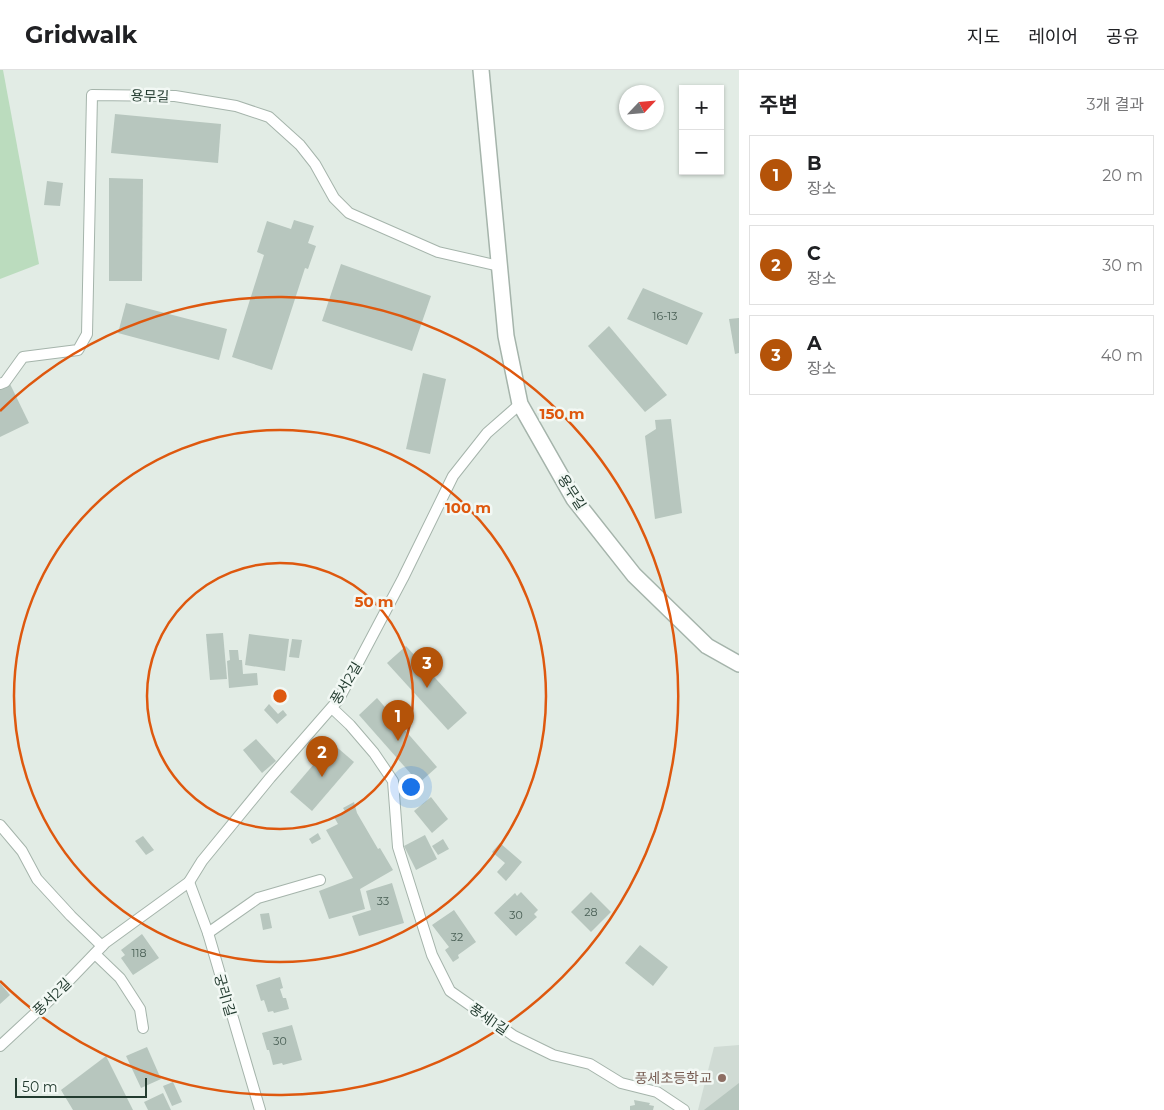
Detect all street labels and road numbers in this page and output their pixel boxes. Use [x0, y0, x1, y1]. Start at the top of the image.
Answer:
street label: 용무길 [130, 86, 170, 106]
street label: 용무길 [554, 471, 590, 513]
street label: 풍서2길 [326, 658, 366, 708]
street label: 궁리1길 [210, 972, 240, 1018]
street label: 풍서2길 [29, 974, 75, 1020]
street label: 풍세1길 [466, 999, 512, 1039]

